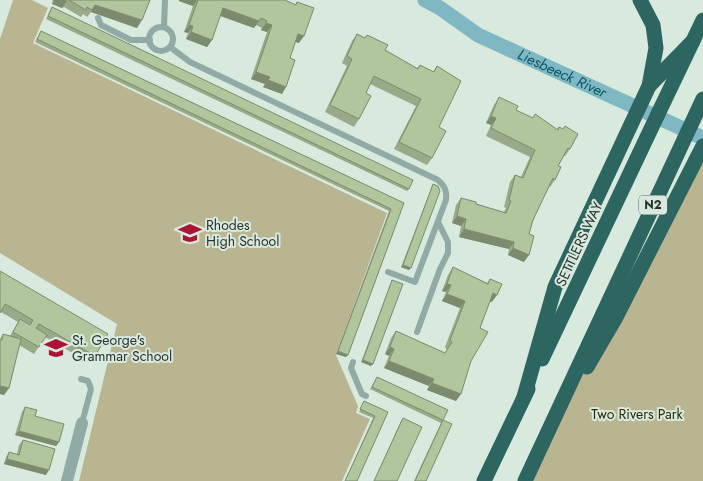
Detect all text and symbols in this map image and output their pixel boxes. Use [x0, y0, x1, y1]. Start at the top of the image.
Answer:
water label: Liesbeeck River [514, 44, 611, 104]
road number: N2 [639, 196, 667, 214]
street label: SETTLERS WAY [551, 198, 607, 290]
place label: Rhodes High School [206, 215, 279, 251]
school or university icon: Rhodes High School [177, 220, 203, 246]
place label: St. George's Grammar School [72, 330, 172, 366]
school or university icon: St. George's Grammar School [43, 335, 69, 361]
park label: Two Rivers Park [591, 404, 684, 424]

